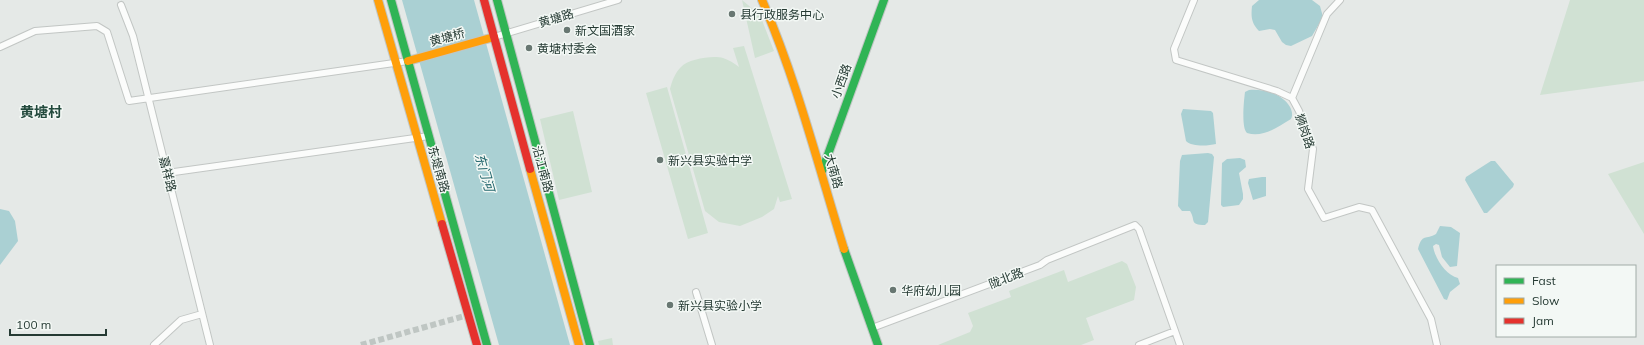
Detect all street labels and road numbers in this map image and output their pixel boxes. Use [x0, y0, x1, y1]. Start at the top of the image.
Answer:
street label: 黄塘路 [537, 6, 575, 30]
street label: 黄塘桥 [428, 25, 466, 49]
street label: 小西路 [828, 62, 854, 100]
street label: 狮岗路 [1292, 112, 1318, 150]
street label: 东堤南路 [425, 144, 453, 194]
street label: 沿江南路 [530, 144, 556, 194]
street label: 大南路 [822, 152, 846, 190]
street label: 嘉祥路 [156, 155, 180, 193]
street label: 陇北路 [987, 265, 1025, 291]

